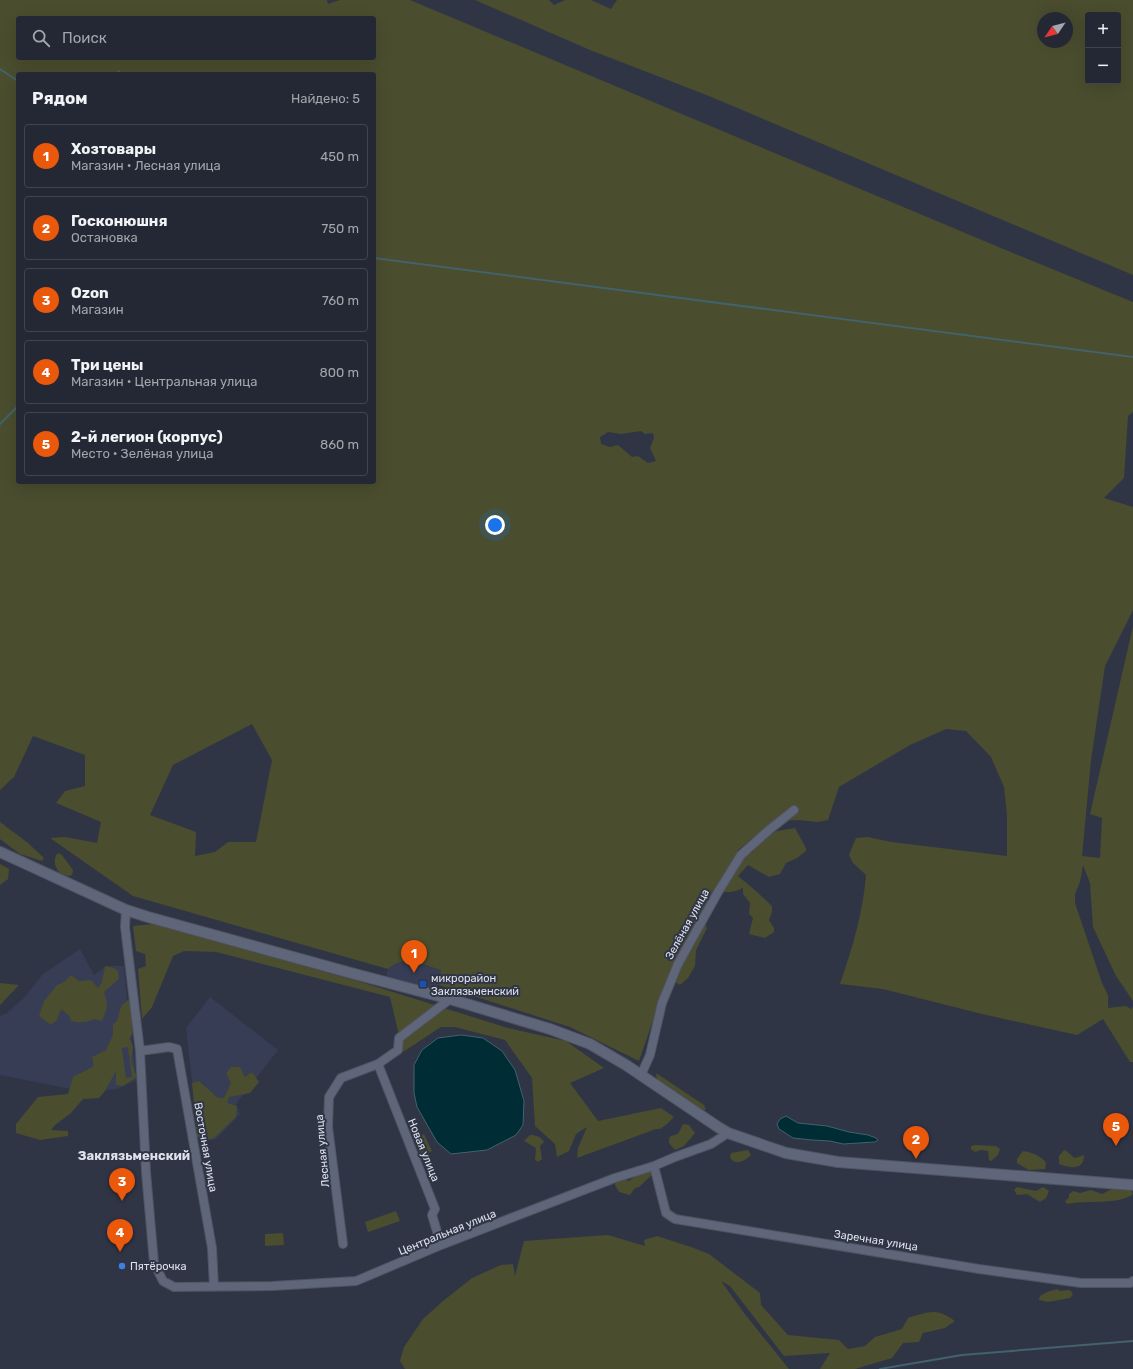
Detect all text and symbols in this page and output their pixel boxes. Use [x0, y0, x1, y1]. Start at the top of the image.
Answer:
north arrow [1037, 12, 1073, 48]
map controls [1085, 12, 1121, 84]
button: + [1085, 12, 1121, 48]
search box [16, 16, 376, 60]
icon: search [30, 27, 52, 49]
text: Поиск [62, 29, 107, 47]
button: − [1085, 48, 1121, 84]
text: Рядом [32, 88, 88, 108]
text: Найдено: 5 [291, 91, 360, 106]
text: Хозтовары [71, 140, 156, 158]
text: 1 [43, 149, 49, 164]
text: 450 m [320, 149, 359, 164]
text: Магазин · Лесная улица [71, 158, 221, 173]
text: Госконюшня [71, 212, 168, 230]
text: 2 [42, 221, 50, 236]
text: 750 m [322, 221, 359, 236]
text: Остановка [71, 230, 138, 245]
text: Ozon [71, 284, 109, 302]
text: 3 [42, 293, 50, 308]
text: 760 m [322, 293, 359, 308]
text: Магазин [71, 302, 124, 317]
text: Три цены [71, 356, 143, 374]
text: 4 [42, 365, 50, 380]
text: 800 m [319, 365, 359, 380]
text: Магазин · Центральная улица [71, 374, 258, 389]
text: 2-й легион (корпус) [71, 428, 223, 446]
text: 5 [42, 437, 50, 452]
text: 860 m [320, 437, 359, 452]
text: Место · Зелёная улица [71, 446, 213, 461]
your location [485, 515, 505, 535]
street label: Зелёная улица [663, 887, 712, 962]
pin: 1 [401, 940, 427, 973]
place label: микрорайон Заклязьменский [431, 972, 519, 998]
marker: микрорайон Заклязьменский [418, 979, 428, 989]
street label: Восточная улица [191, 1101, 220, 1193]
pin: 5 [1103, 1113, 1129, 1146]
street label: Лесная улица [313, 1114, 332, 1188]
street label: Новая улица [405, 1117, 442, 1184]
pin: 2 [903, 1126, 929, 1159]
district label: Заклязьменский [78, 1148, 190, 1163]
pin: 3 [109, 1168, 135, 1201]
street label: Центральная улица [396, 1207, 498, 1258]
pin: 4 [107, 1219, 133, 1252]
street label: Заречная улица [833, 1227, 919, 1254]
place label: Пятёрочка [130, 1260, 187, 1273]
marker: Пятёрочка [117, 1261, 127, 1271]

